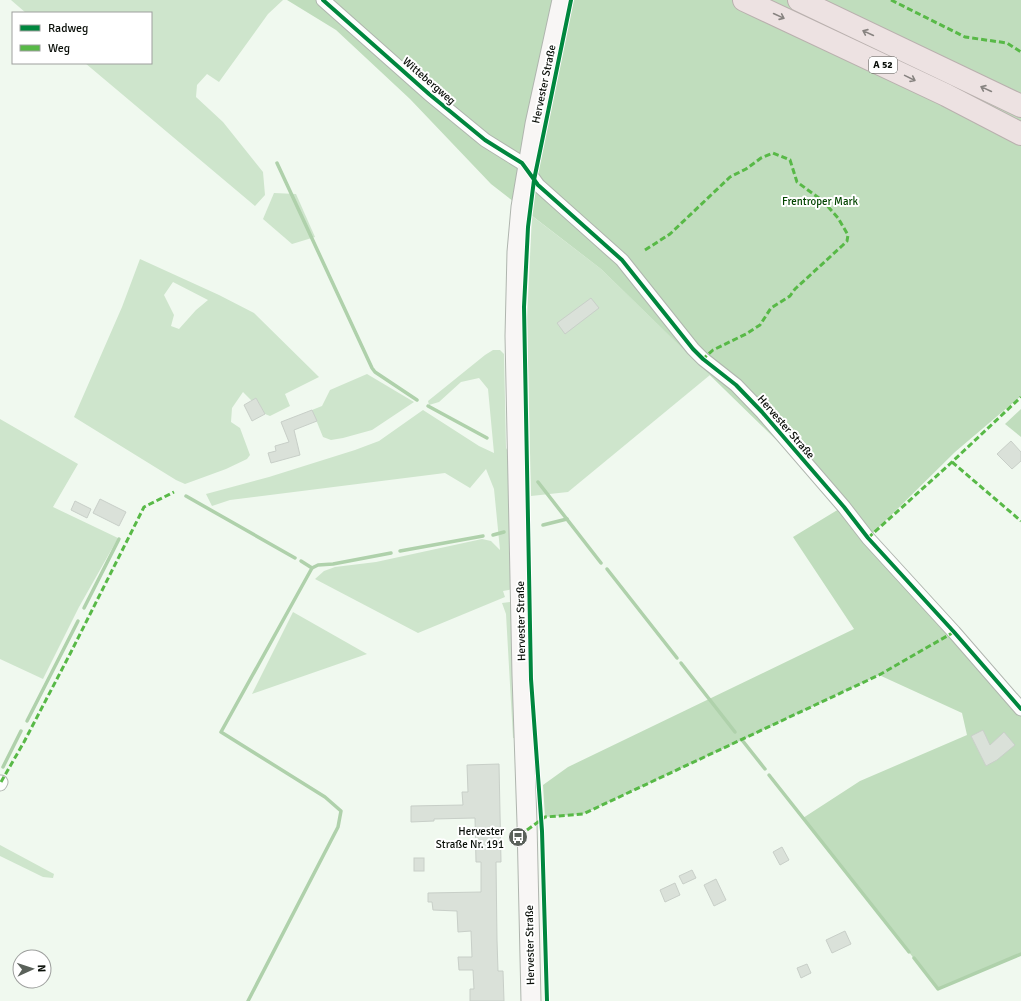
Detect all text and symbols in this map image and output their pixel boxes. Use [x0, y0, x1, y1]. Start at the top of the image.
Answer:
legend [12, 12, 152, 64]
one-way arrow [773, 13, 785, 20]
text: Radweg [48, 21, 88, 36]
one-way arrow [863, 29, 875, 36]
text: Weg [48, 41, 70, 56]
street label: Hervester Straße [529, 43, 559, 125]
street label: Wittebergweg [400, 55, 458, 108]
road number: A 52 [869, 57, 897, 73]
one-way arrow [903, 75, 915, 82]
one-way arrow [980, 85, 992, 92]
park label: Frentroper Mark [782, 195, 859, 208]
street label: Hervester Straße [755, 393, 817, 461]
street label: Hervester Straße [514, 581, 528, 661]
place label: Hervester Straße Nr. 191 [436, 825, 504, 851]
bus stop icon: Hervester Straße Nr. 191 [507, 826, 529, 848]
street label: Hervester Straße [523, 905, 537, 985]
north arrow [12, 949, 52, 989]
text: N [35, 964, 48, 973]

